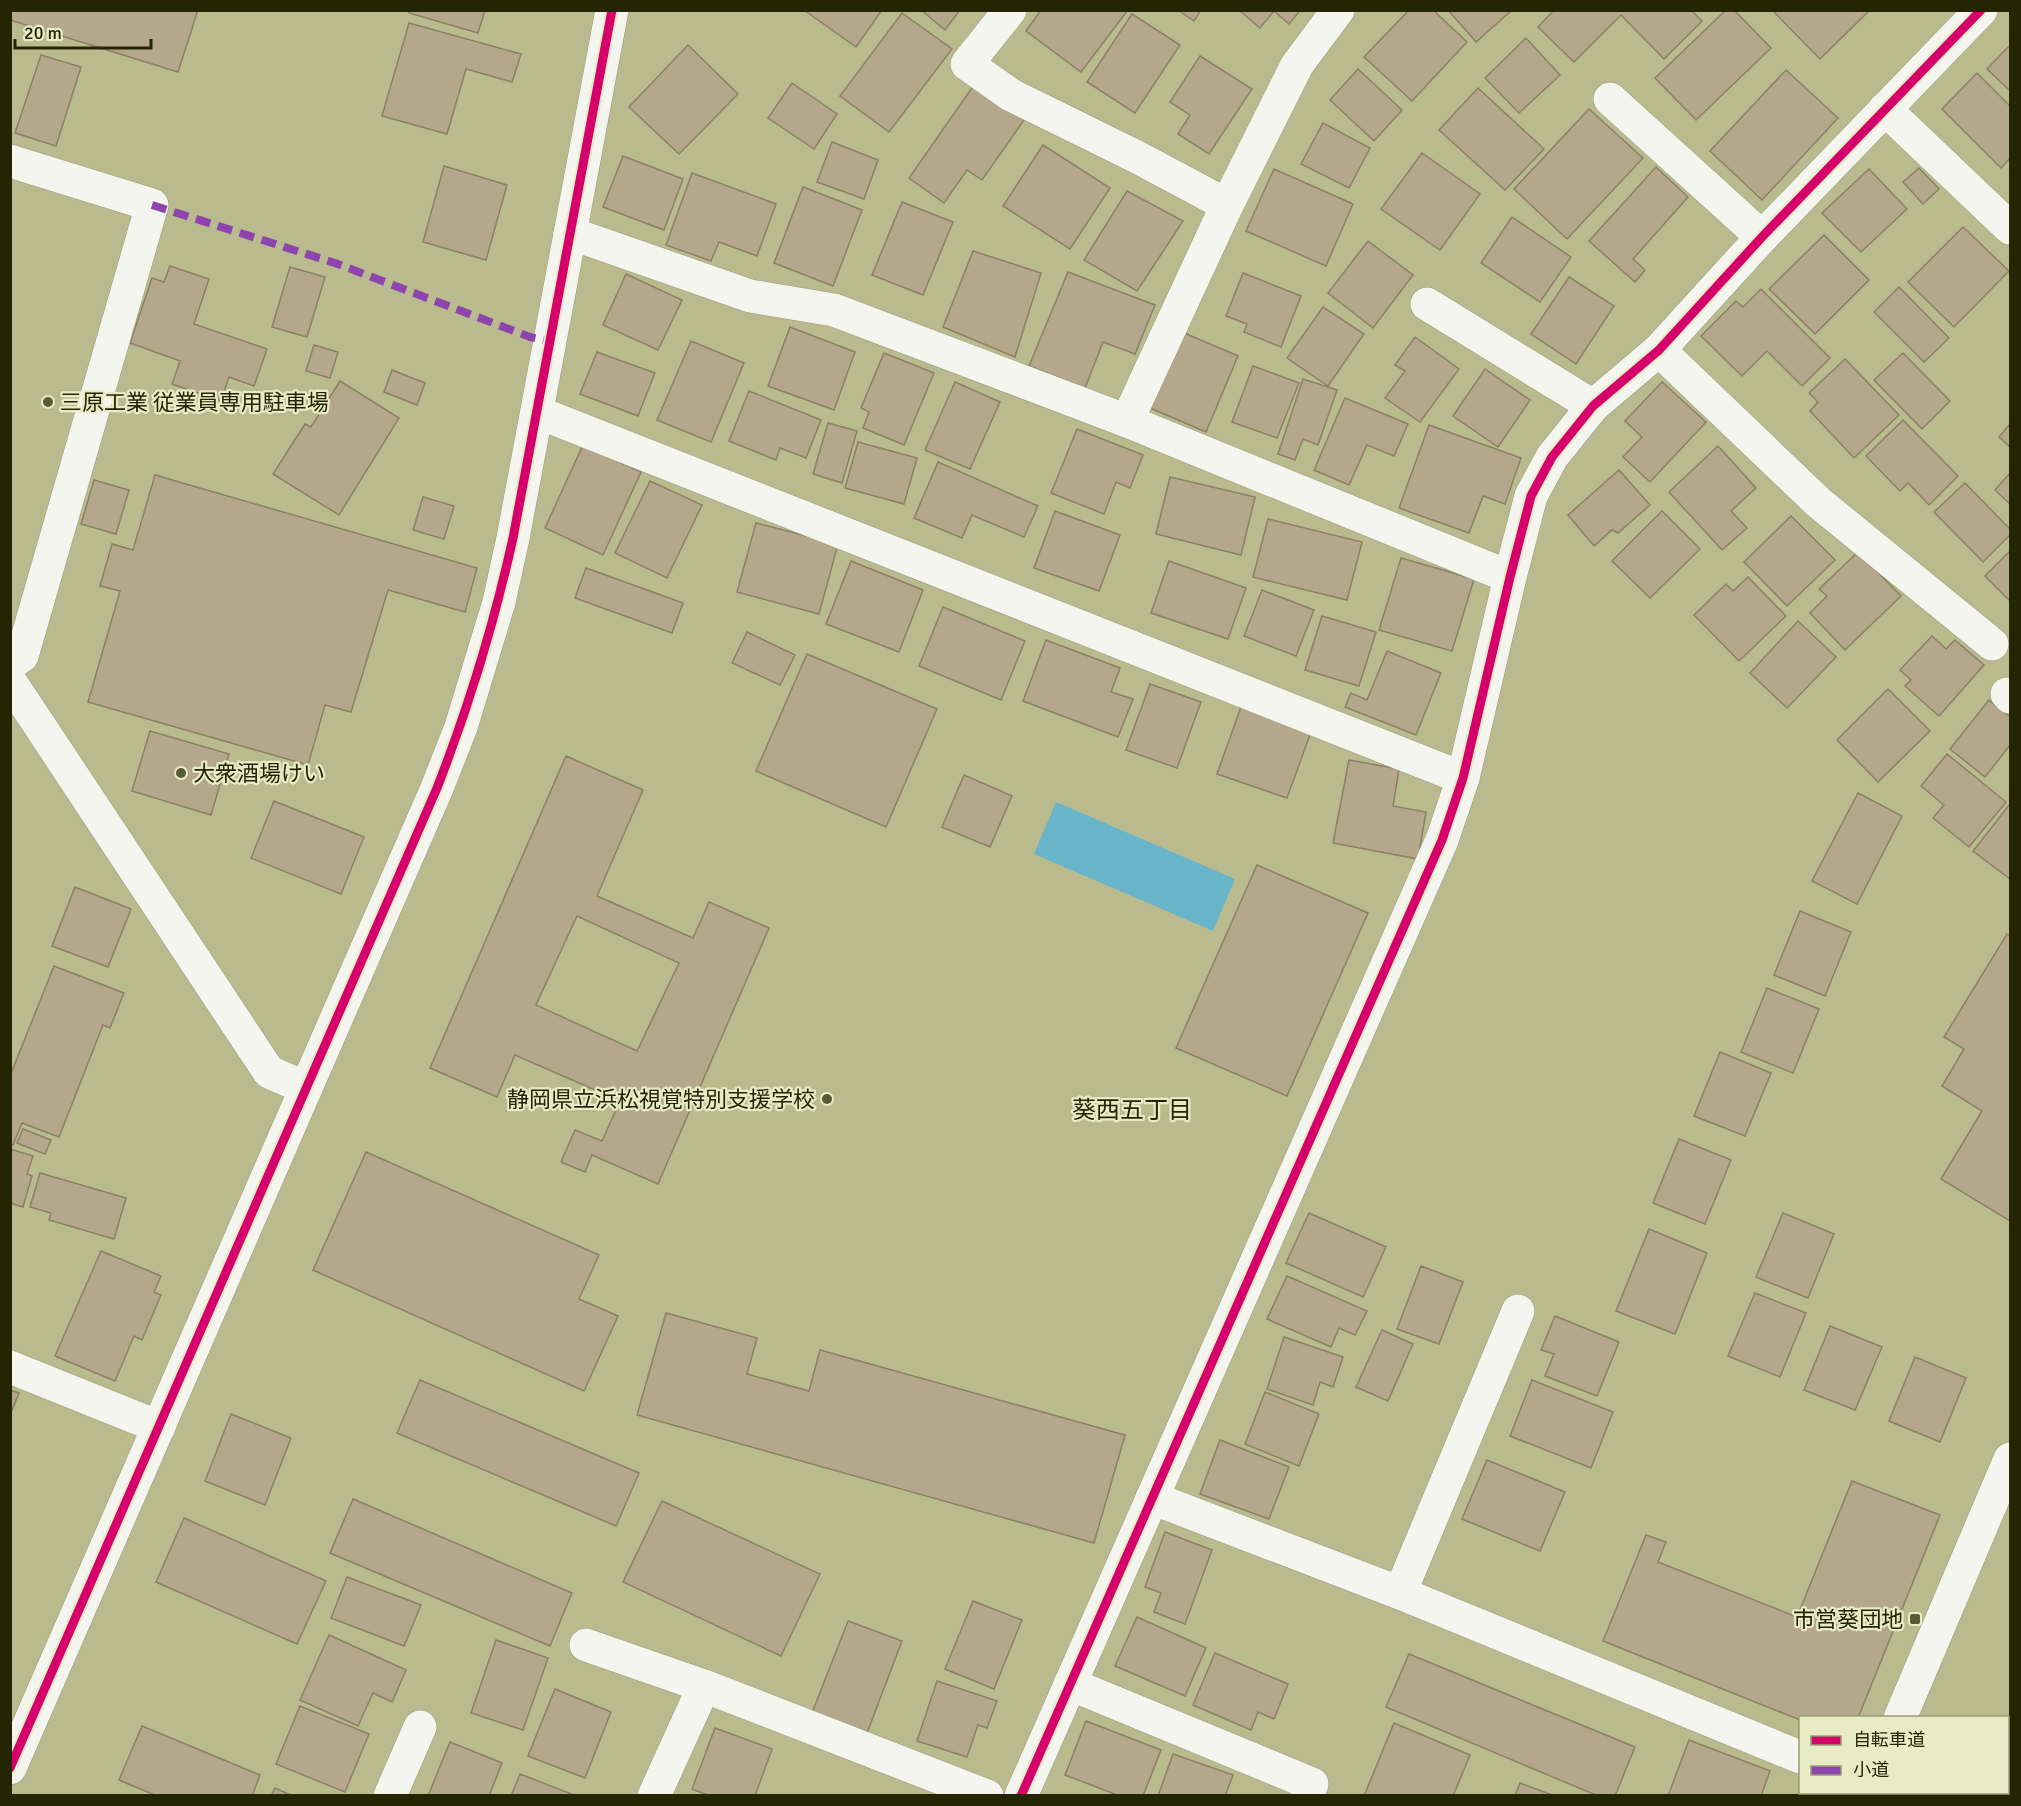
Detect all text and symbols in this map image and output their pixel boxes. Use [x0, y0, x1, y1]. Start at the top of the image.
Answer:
scale bar [15, 12, 152, 50]
text: 20 m [24, 22, 62, 44]
place label: 三原工業 従業員専用駐車場 [60, 389, 329, 416]
marker: 三原工業 従業員専用駐車場 [41, 395, 55, 409]
place label: 大衆酒場けい [193, 760, 325, 787]
marker: 大衆酒場けい [174, 766, 188, 780]
place label: 静岡県立浜松視覚特別支援学校 [507, 1086, 815, 1113]
marker: 静岡県立浜松視覚特別支援学校 [820, 1092, 834, 1106]
district label: 葵西五丁目 [1072, 1095, 1192, 1125]
place label: 市営葵団地 [1793, 1606, 1903, 1633]
marker: 市営葵団地 [1908, 1612, 1922, 1626]
legend [1799, 1716, 2009, 1794]
text: 自転車道 [1853, 1729, 1925, 1751]
text: 小道 [1853, 1759, 1889, 1781]

